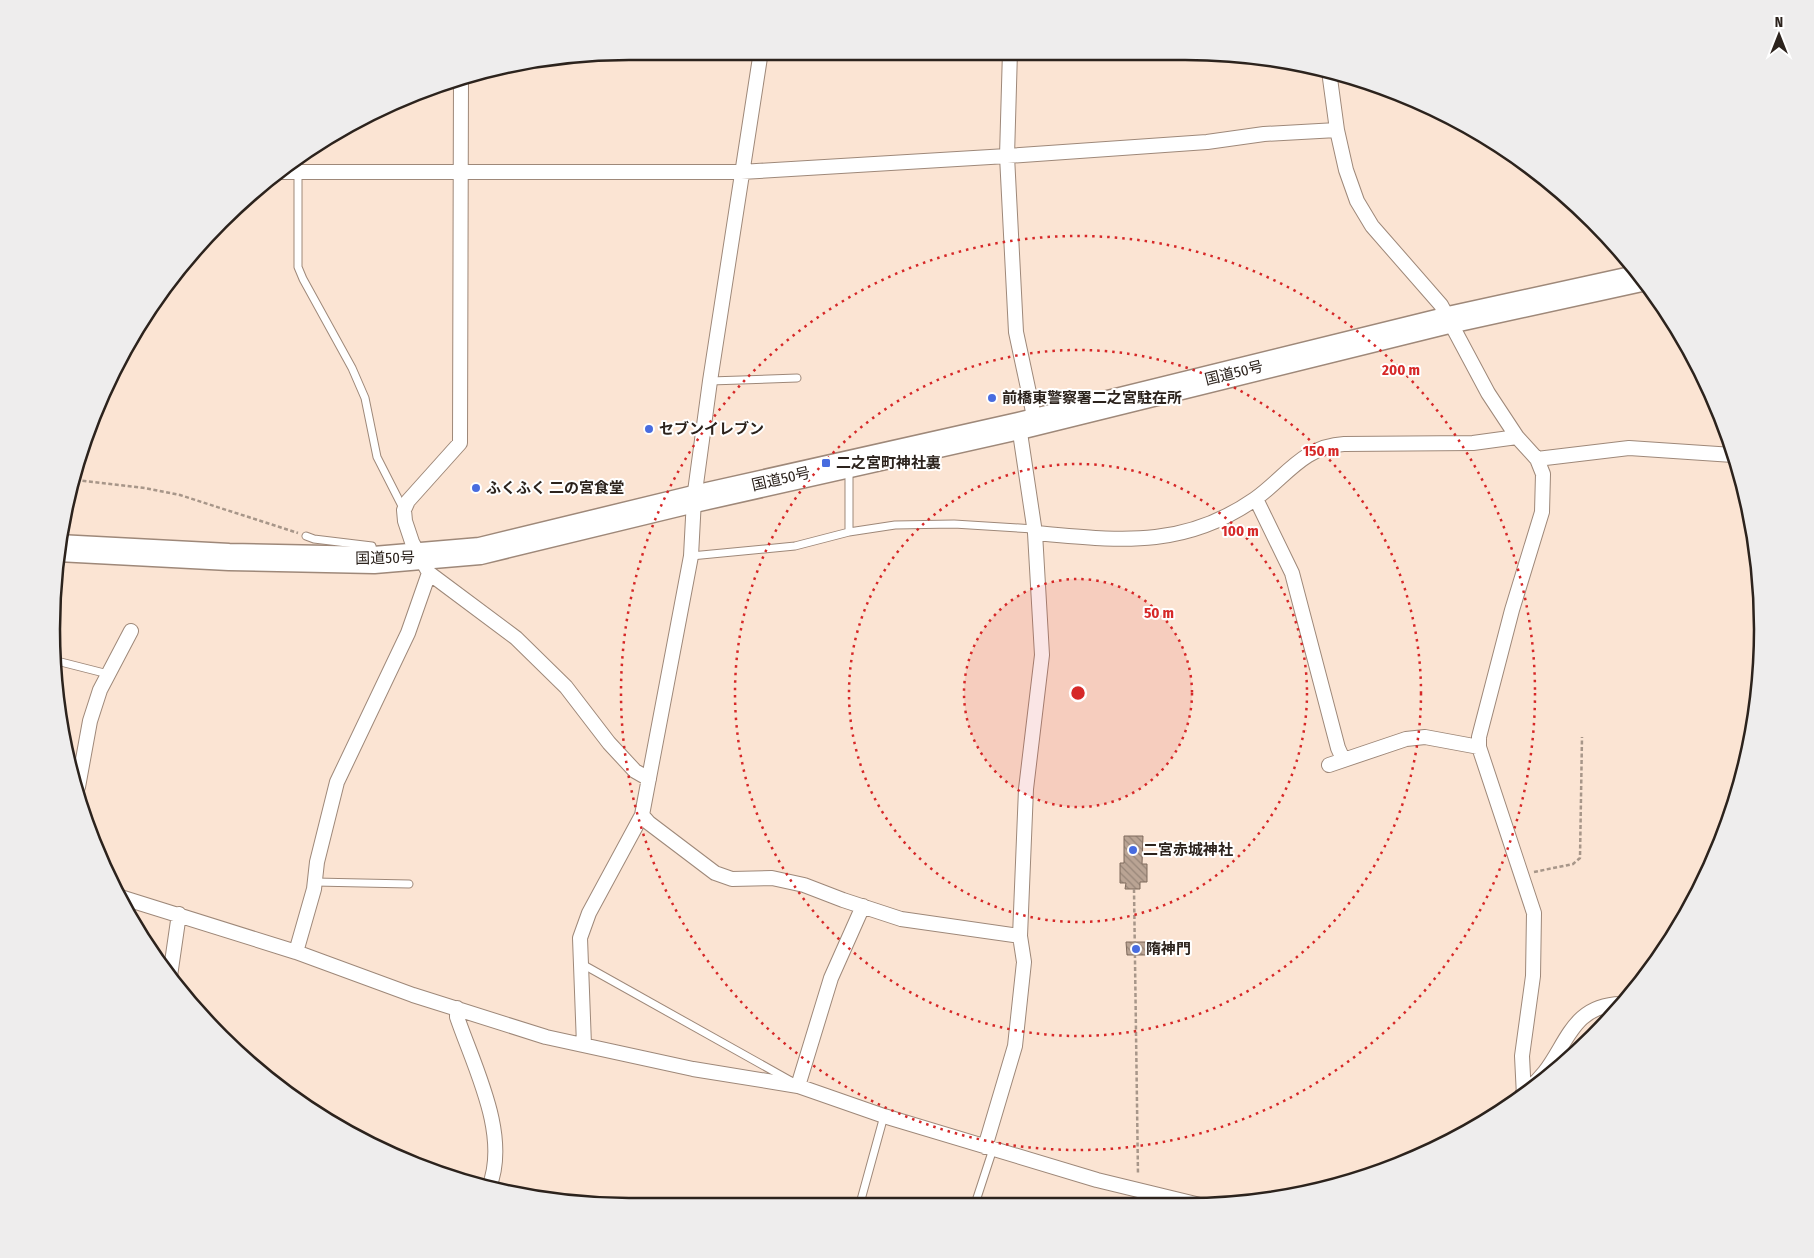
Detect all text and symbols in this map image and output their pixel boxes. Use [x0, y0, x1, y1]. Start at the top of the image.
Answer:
north arrow [1754, 10, 1804, 60]
text: N [1775, 14, 1783, 31]
street label: 国道50号 [1203, 357, 1265, 389]
text: 200 m [1381, 361, 1420, 379]
place label: 前橋東警察署二之宮駐在所 [1002, 389, 1182, 407]
marker: 前橋東警察署二之宮駐在所 [986, 392, 998, 404]
place label: セブンイレブン [659, 420, 764, 438]
marker: セブンイレブン [643, 423, 655, 435]
text: 150 m [1303, 442, 1339, 460]
place label: 二之宮町神社裏 [836, 454, 941, 472]
marker: 二之宮町神社裏 [820, 457, 832, 469]
street label: 国道50号 [750, 464, 812, 494]
place label: ふくふく 二の宮食堂 [486, 479, 624, 497]
marker: ふくふく 二の宮食堂 [470, 482, 482, 494]
text: 100 m [1221, 522, 1259, 540]
street label: 国道50号 [355, 548, 415, 568]
text: 50 m [1144, 604, 1174, 622]
centre of rings [1069, 684, 1087, 702]
place label: 二宮赤城神社 [1143, 841, 1233, 859]
marker: 二宮赤城神社 [1127, 844, 1139, 856]
place label: 隋神門 [1146, 940, 1191, 958]
marker: 隋神門 [1130, 943, 1142, 955]

